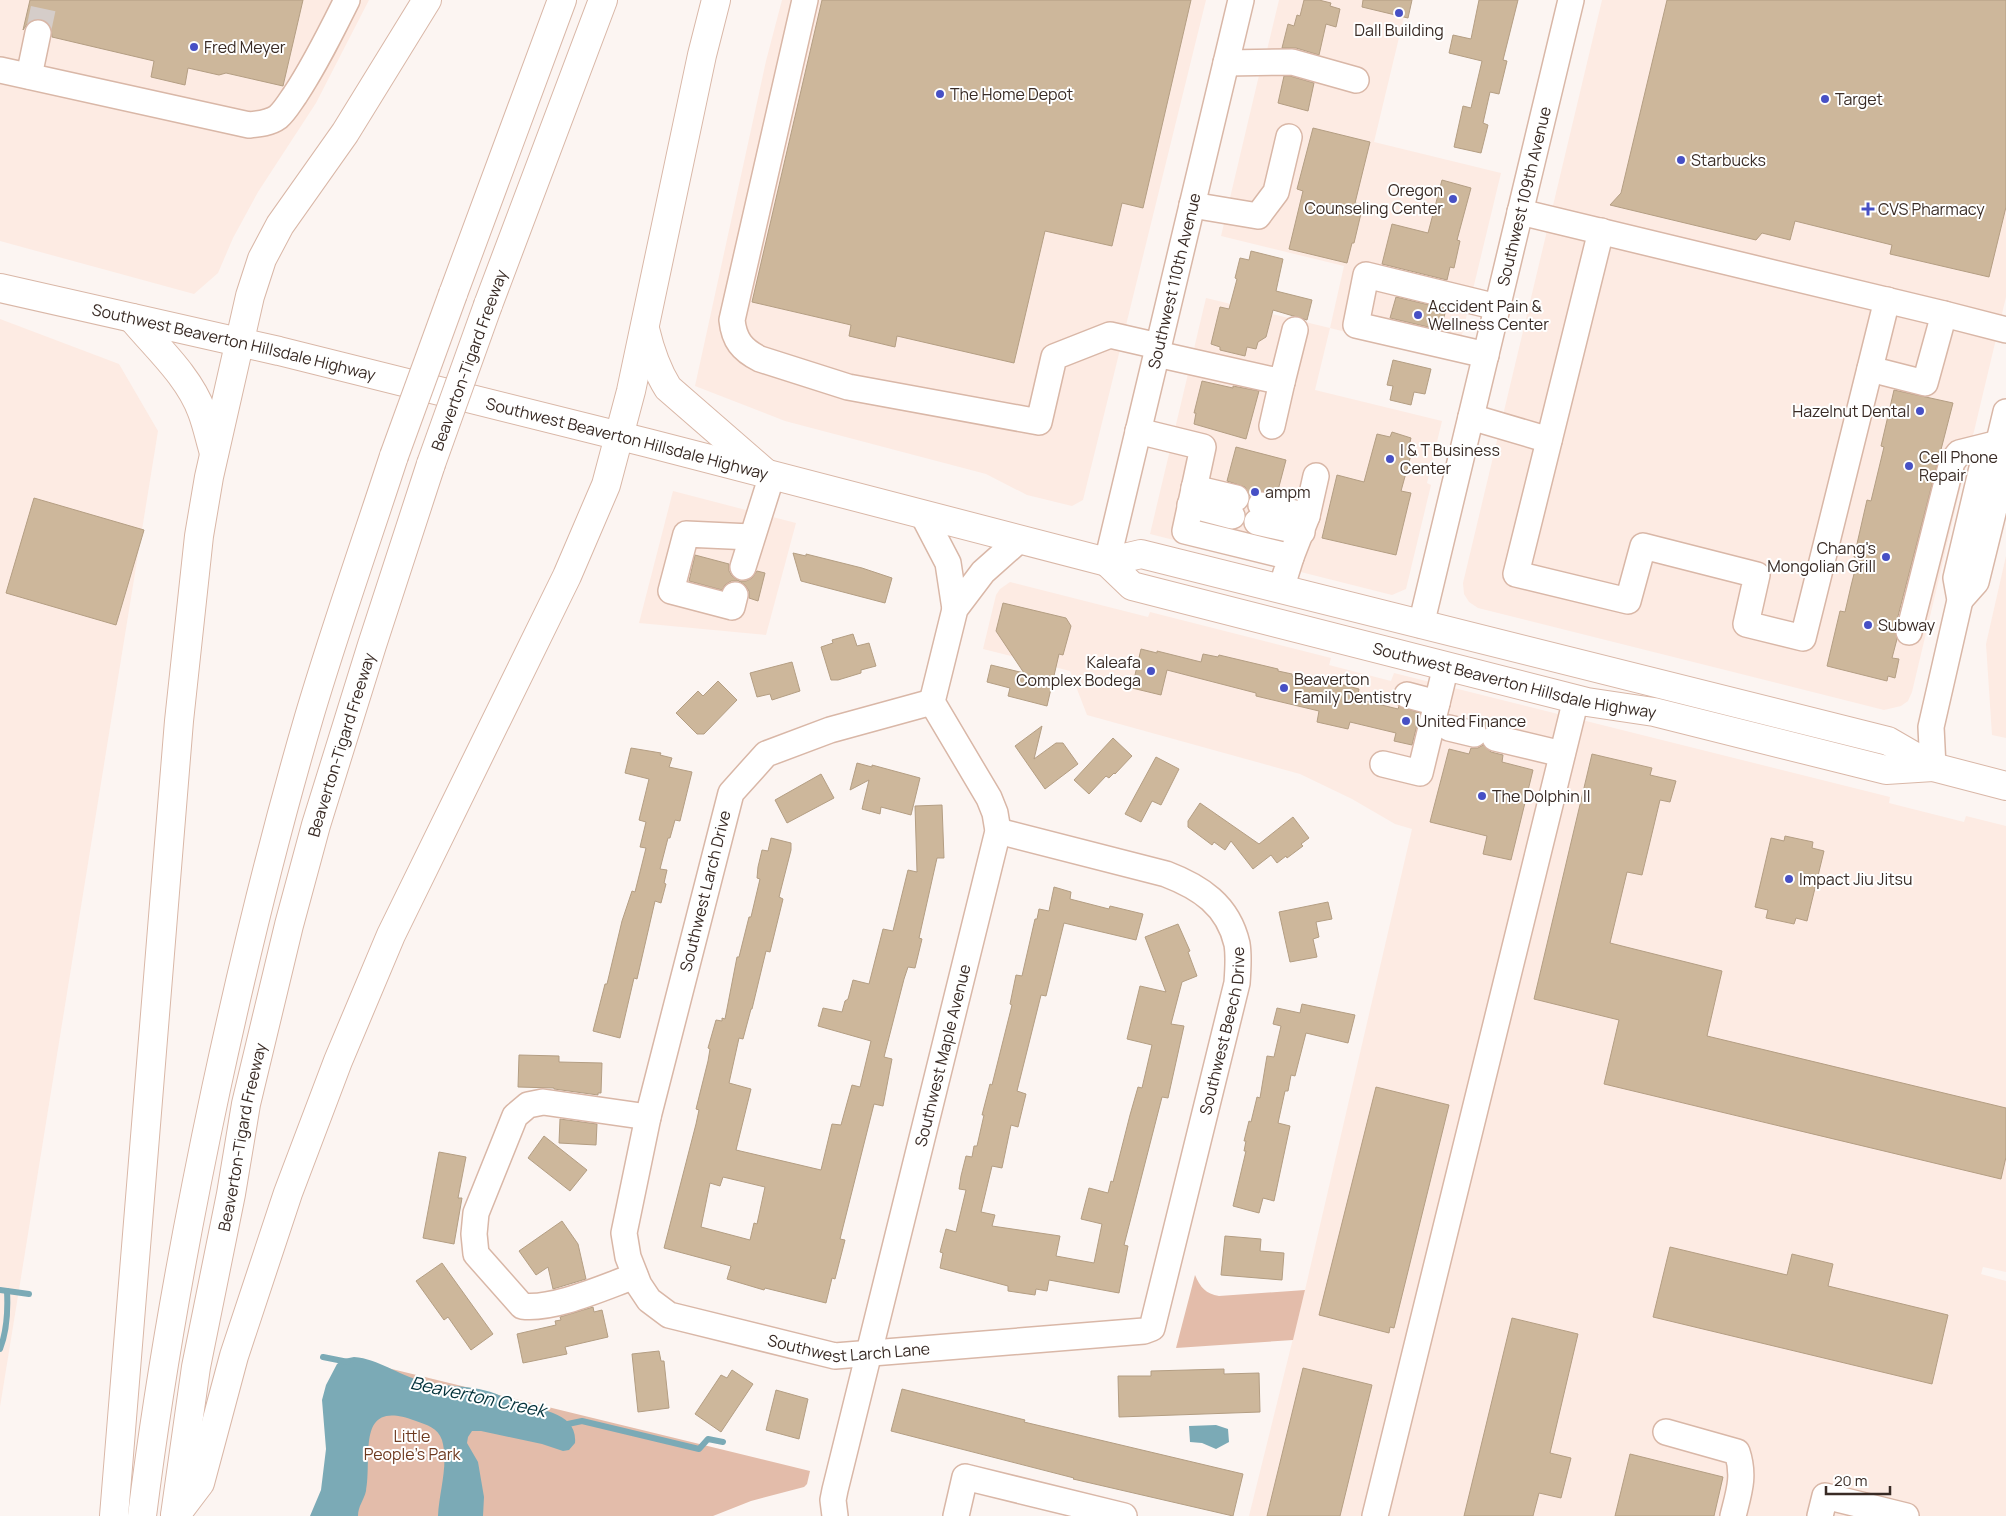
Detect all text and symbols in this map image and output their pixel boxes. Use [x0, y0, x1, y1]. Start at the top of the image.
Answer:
marker: Dall Building [1393, 7, 1405, 19]
place label: Dall Building [1354, 19, 1444, 41]
place label: Fred Meyer [204, 36, 286, 58]
marker: Fred Meyer [188, 41, 200, 53]
place label: The Home Depot [950, 83, 1073, 105]
marker: The Home Depot [934, 88, 946, 100]
place label: Target [1835, 88, 1883, 110]
marker: Target [1819, 93, 1831, 105]
street label: Southwest 109th Avenue [1492, 104, 1556, 288]
place label: Starbucks [1691, 149, 1766, 171]
marker: Starbucks [1675, 154, 1687, 166]
place label: Oregon Counseling Center [1304, 179, 1443, 219]
street label: Southwest 110th Avenue [1142, 191, 1206, 371]
marker: Oregon Counseling Center [1447, 193, 1459, 205]
place label: CVS Pharmacy [1878, 198, 1985, 220]
marker: CVS Pharmacy [1862, 203, 1874, 215]
street label: Beaverton-Tigard Freeway [426, 266, 512, 454]
place label: Accident Pain & Wellness Center [1428, 295, 1549, 335]
street label: Southwest Beaverton Hillsdale Highway [90, 298, 379, 386]
marker: Accident Pain & Wellness Center [1412, 309, 1424, 321]
street label: Southwest Beaverton Hillsdale Highway [484, 392, 771, 485]
place label: Hazelnut Dental [1792, 400, 1910, 422]
marker: Hazelnut Dental [1914, 405, 1926, 417]
place label: I & T Business Center [1400, 439, 1500, 479]
place label: Cell Phone Repair [1919, 446, 1998, 486]
marker: I & T Business Center [1384, 453, 1396, 465]
marker: Cell Phone Repair [1903, 460, 1915, 472]
place label: ampm [1265, 481, 1311, 503]
marker: ampm [1249, 486, 1261, 498]
place label: Chang's Mongolian Grill [1767, 537, 1876, 577]
marker: Chang's Mongolian Grill [1880, 551, 1892, 563]
place label: Subway [1878, 614, 1936, 636]
marker: Subway [1862, 619, 1874, 631]
street label: Southwest Beaverton Hillsdale Highway [1371, 637, 1659, 723]
street label: Beaverton-Tigard Freeway [302, 649, 380, 839]
place label: Kaleafa Complex Bodega [1016, 651, 1141, 691]
marker: Kaleafa Complex Bodega [1145, 665, 1157, 677]
place label: Beaverton Family Dentistry [1294, 668, 1412, 708]
marker: Beaverton Family Dentistry [1278, 682, 1290, 694]
place label: United Finance [1416, 710, 1526, 732]
marker: United Finance [1400, 715, 1412, 727]
place label: The Dolphin II [1492, 785, 1590, 807]
marker: The Dolphin II [1476, 790, 1488, 802]
street label: Southwest Larch Drive [674, 808, 736, 974]
place label: Impact Jiu Jitsu [1799, 868, 1912, 890]
marker: Impact Jiu Jitsu [1783, 873, 1795, 885]
street label: Southwest Beech Drive [1194, 946, 1249, 1117]
street label: Southwest Maple Avenue [909, 962, 976, 1149]
street label: Beaverton-Tigard Freeway [213, 1040, 271, 1233]
street label: Southwest Larch Lane [765, 1329, 931, 1367]
water label: Beaverton Creek [408, 1370, 551, 1423]
park label: Little People's Park [364, 1425, 461, 1465]
scale bar [1826, 1464, 1890, 1496]
text: 20 m [1834, 1470, 1867, 1491]

